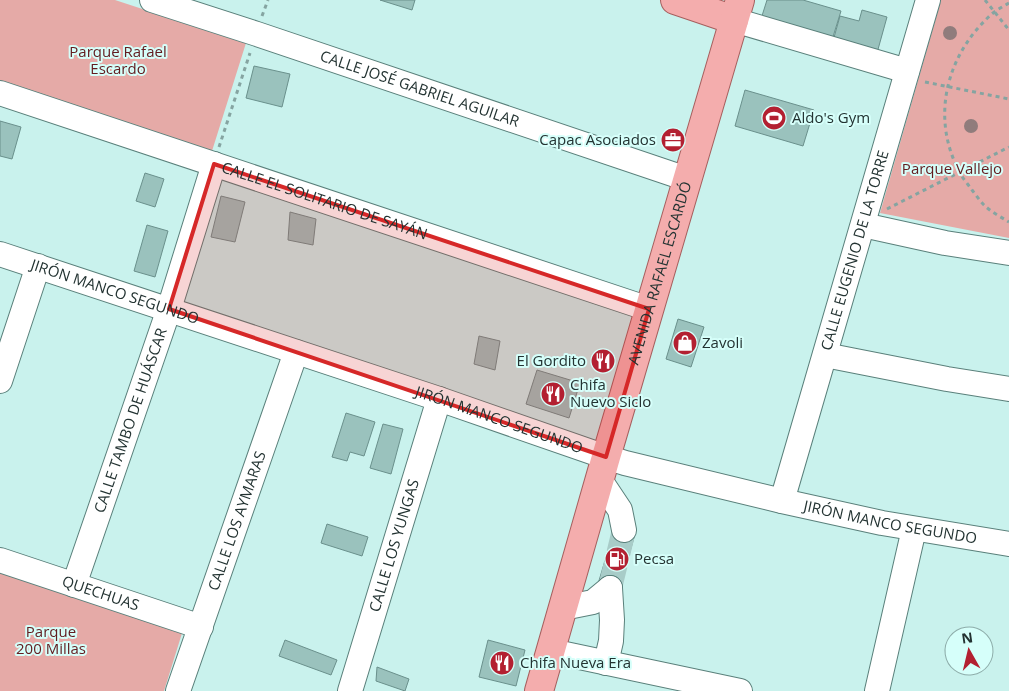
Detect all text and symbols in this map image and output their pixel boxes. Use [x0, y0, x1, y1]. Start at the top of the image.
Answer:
park label: Parque Rafael Escardo [69, 41, 167, 78]
street label: CALLE JOSÉ GABRIEL AGUILAR [318, 45, 523, 131]
sports icon: Aldo's Gym [761, 105, 787, 131]
place label: Aldo's Gym [792, 107, 870, 127]
office icon: Capac Asociados [660, 127, 686, 153]
place label: Capac Asociados [539, 129, 656, 149]
street label: CALLE EUGENIO DE LA TORRE [815, 148, 893, 353]
street label: CALLE EL SOLITARIO DE SAYÁN [219, 156, 430, 244]
park label: Parque Vallejo [902, 158, 1002, 178]
street label: AVENIDA RAFAEL ESCARDÓ [623, 179, 695, 367]
street label: JIRÓN MANCO SEGUNDO [27, 253, 202, 328]
street label: CALLE TAMBO DE HUÁSCAR [89, 324, 171, 515]
shop icon: Zavoli [672, 330, 698, 356]
place label: Zavoli [702, 332, 743, 352]
restaurant icon: El Gordito [590, 348, 616, 374]
place label: El Gordito [517, 350, 586, 370]
place label: Chifa Nuevo Siclo [570, 374, 651, 411]
street label: JIRÓN MANCO SEGUNDO [411, 380, 586, 457]
restaurant icon: Chifa Nuevo Siclo [540, 381, 566, 407]
street label: CALLE LOS AYMARAS [203, 448, 270, 593]
street label: CALLE LOS YUNGAS [364, 476, 423, 614]
street label: JIRÓN MANCO SEGUNDO [800, 495, 979, 548]
fuel station icon: Pecsa [604, 546, 630, 572]
place label: Pecsa [634, 548, 674, 568]
street label: QUECHUAS [60, 570, 142, 615]
park label: Parque 200 Millas [16, 621, 86, 658]
north arrow [944, 626, 994, 676]
text: N [960, 627, 974, 648]
restaurant icon: Chifa Nueva Era [489, 650, 515, 676]
place label: Chifa Nueva Era [520, 652, 631, 672]

